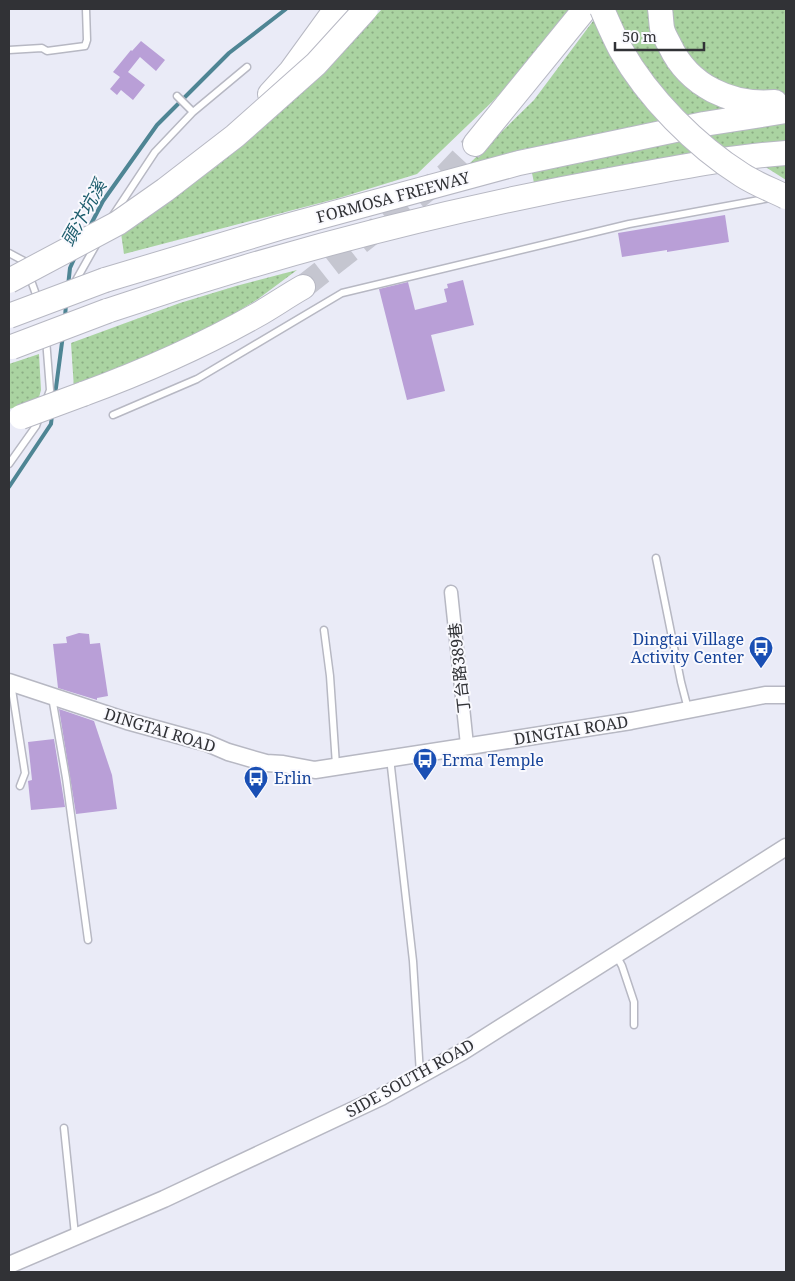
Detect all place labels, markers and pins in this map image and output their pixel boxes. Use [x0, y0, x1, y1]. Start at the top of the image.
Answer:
place label: Dingtai Village Activity Center [631, 628, 744, 668]
bus stop icon: Dingtai Village Activity Center [748, 635, 774, 669]
bus stop icon: Erma Temple [412, 747, 438, 781]
place label: Erma Temple [442, 749, 544, 771]
bus stop icon: Erlin [243, 765, 269, 799]
place label: Erlin [274, 767, 312, 789]

